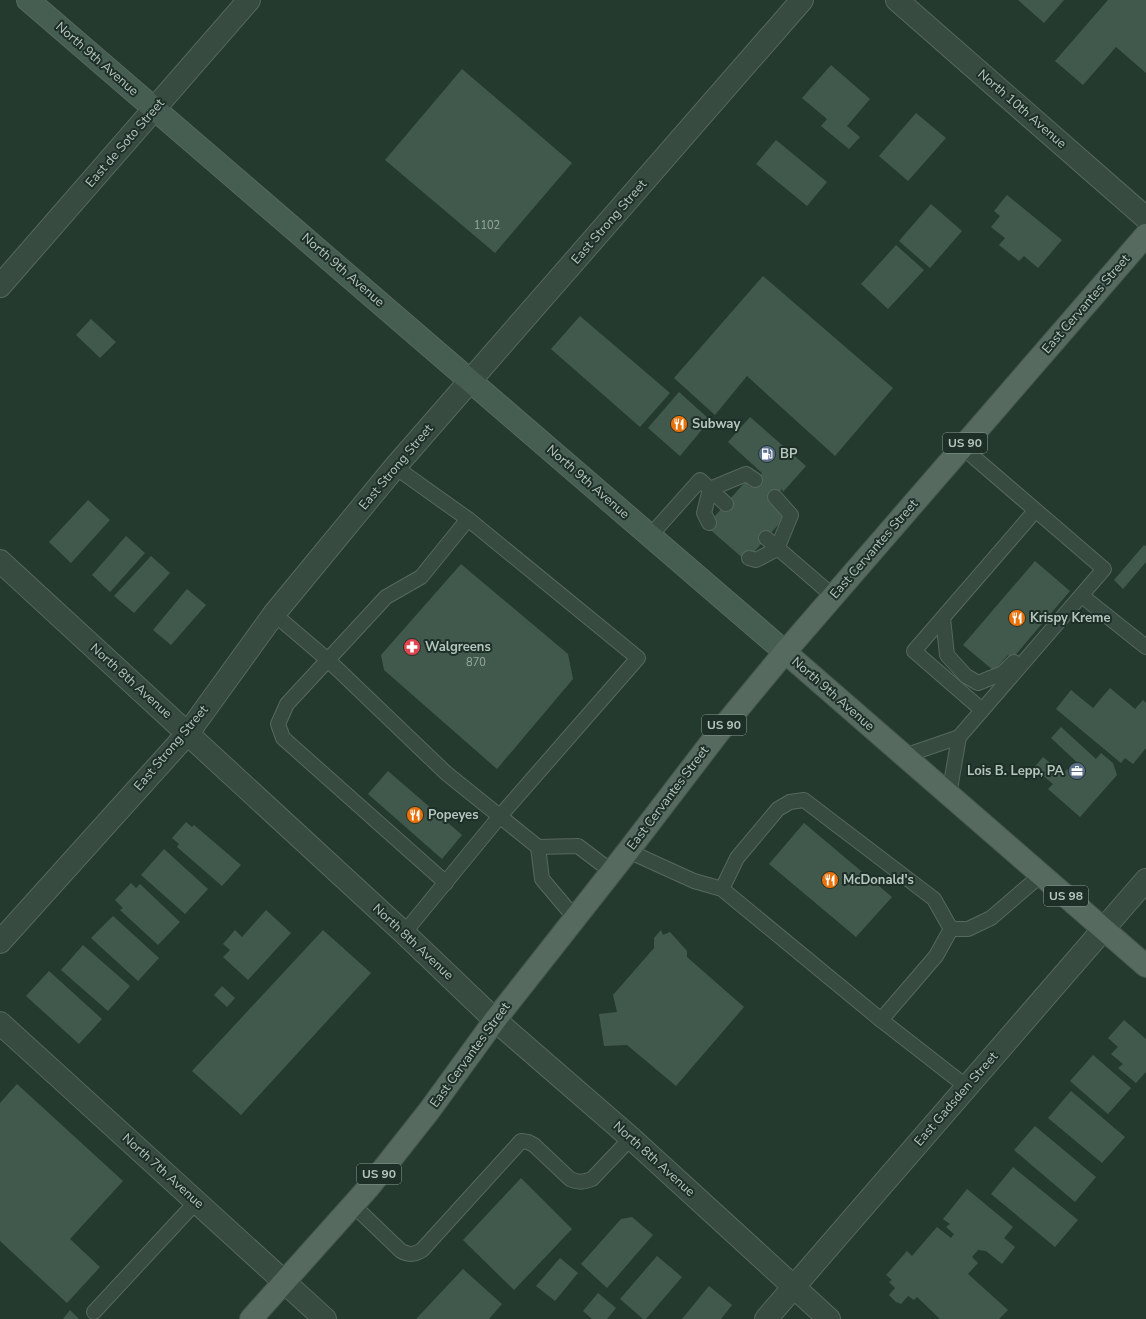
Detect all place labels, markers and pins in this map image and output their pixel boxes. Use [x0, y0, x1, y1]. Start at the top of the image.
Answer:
restaurant icon: Subway [669, 414, 689, 434]
place label: Subway [692, 415, 740, 433]
fuel station icon: BP [757, 444, 777, 464]
place label: BP [780, 445, 798, 463]
restaurant icon: Krispy Kreme [1007, 608, 1027, 628]
place label: Krispy Kreme [1030, 609, 1111, 627]
pharmacy icon: Walgreens [402, 637, 422, 657]
place label: Walgreens [425, 638, 491, 656]
office icon: Lois B. Lepp, PA [1067, 761, 1087, 781]
place label: Lois B. Lepp, PA [967, 762, 1064, 780]
restaurant icon: Popeyes [405, 805, 425, 825]
place label: Popeyes [428, 806, 478, 824]
restaurant icon: McDonald's [820, 870, 840, 890]
place label: McDonald's [843, 871, 914, 889]

